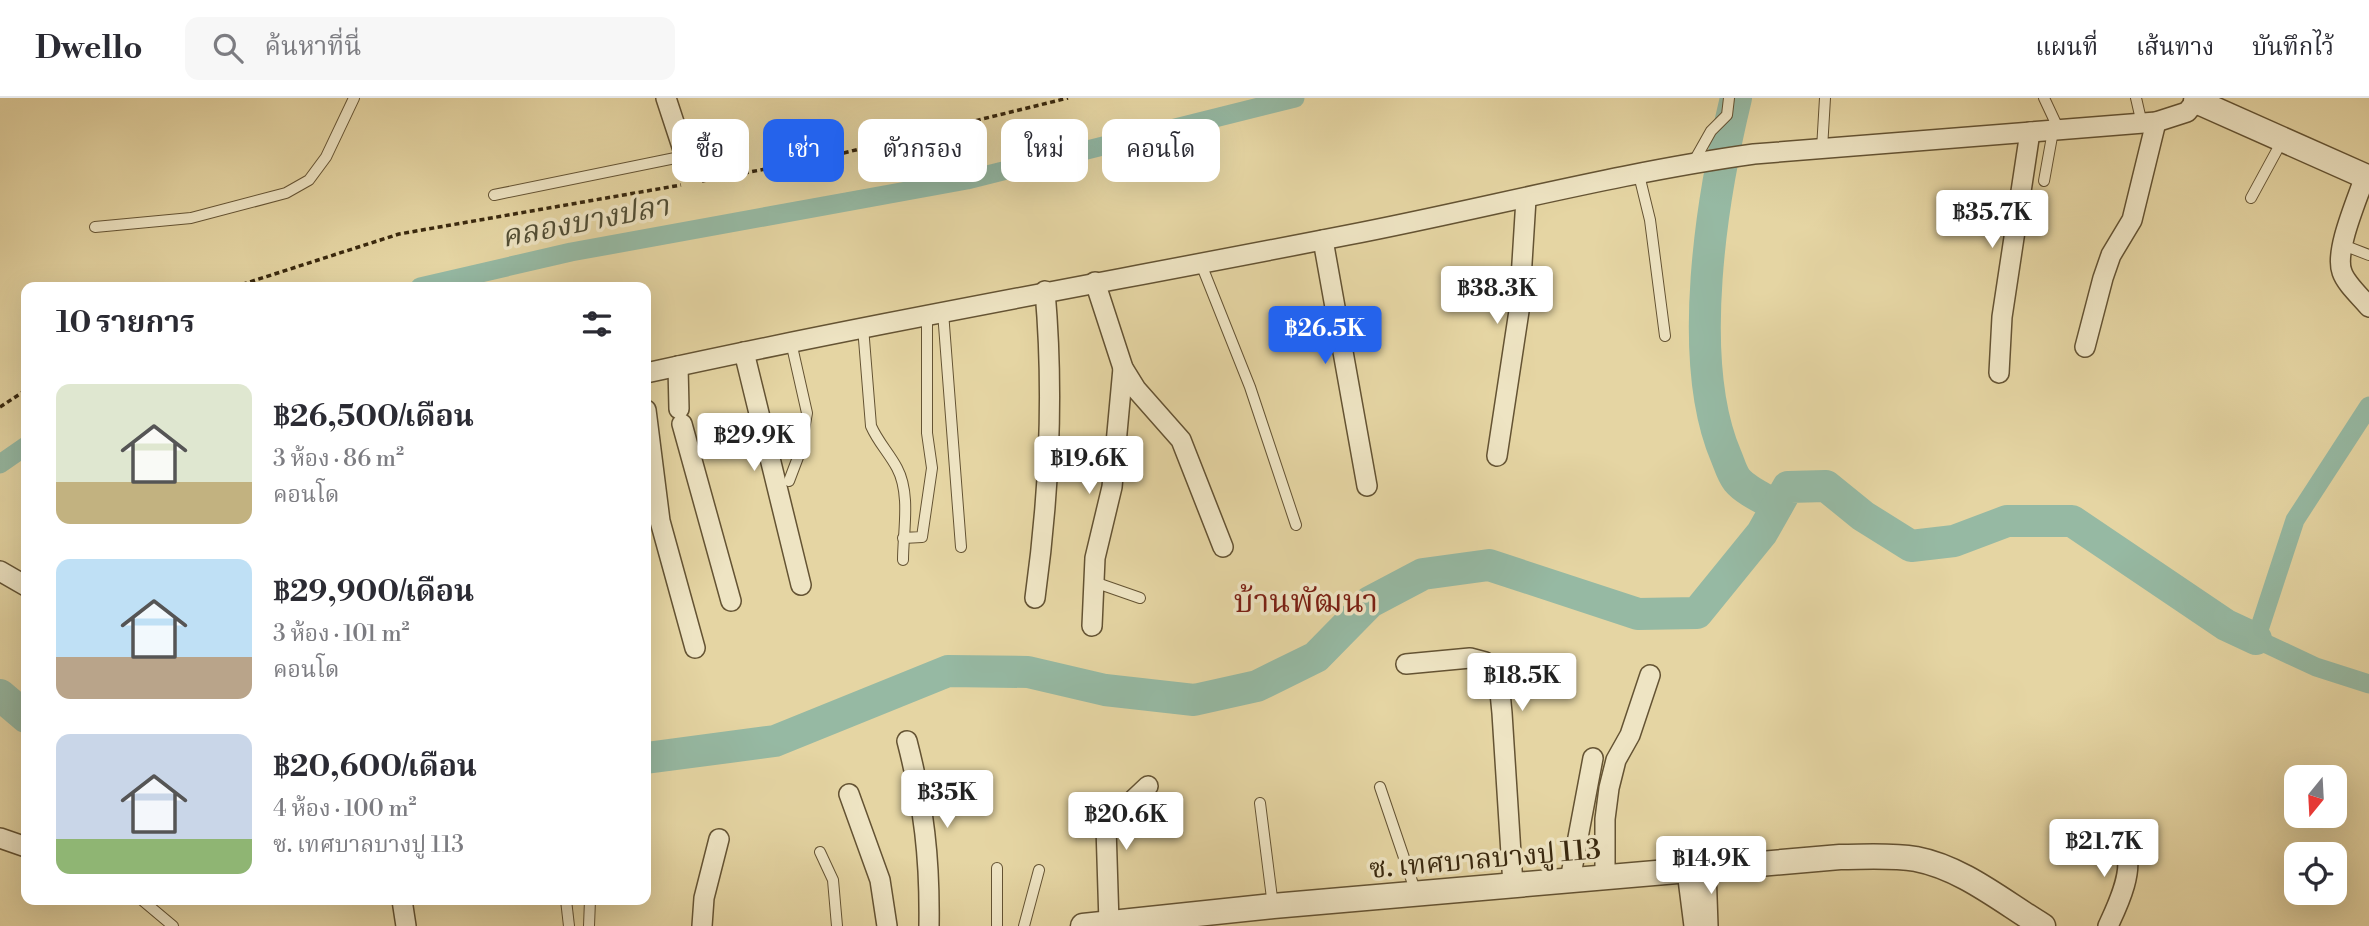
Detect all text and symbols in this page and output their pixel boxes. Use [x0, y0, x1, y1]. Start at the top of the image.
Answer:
search box [185, 17, 675, 80]
text: Dwello [35, 28, 143, 69]
icon: search [209, 29, 247, 67]
text: ค้นหาที่นี่ [265, 31, 361, 63]
text: แผนที่ [2035, 33, 2098, 63]
text: เส้นทาง [2136, 33, 2214, 63]
text: บันทึกไว้ [2252, 33, 2334, 63]
chip: ซื้อ [672, 119, 749, 182]
chip: เช่า [763, 119, 844, 182]
chip: ตัวกรอง [858, 119, 987, 182]
chip: ใหม่ [1001, 119, 1088, 182]
chip: คอนโด [1102, 119, 1220, 182]
water label: คลองบางปลา [498, 187, 673, 257]
pin: ฿35.7K [1935, 190, 2049, 250]
text: ฿35.7K [1952, 199, 2032, 227]
pin: ฿38.3K [1440, 266, 1554, 326]
text: ฿38.3K [1457, 275, 1537, 303]
text: 10 รายการ [56, 304, 195, 342]
icon: filters [578, 305, 616, 343]
pin: ฿26.5K [1268, 306, 1382, 366]
text: ฿26.5K [1285, 315, 1365, 343]
text: ฿26,500/เดือน [273, 398, 474, 436]
icon: home [112, 412, 196, 496]
pin: ฿29.9K [697, 414, 811, 473]
text: ฿29.9K [713, 422, 795, 450]
pin: ฿19.6K [1032, 436, 1146, 496]
text: 3 ห้อง · 86 m² [273, 445, 404, 473]
text: ฿19.6K [1050, 445, 1128, 473]
text: คอนโด [273, 481, 340, 509]
text: ฿29,900/เดือน [273, 573, 474, 611]
district label: บ้านพัฒนา [1234, 582, 1378, 622]
icon: home [112, 587, 196, 671]
text: 3 ห้อง · 101 m² [273, 620, 410, 648]
pin: ฿18.5K [1465, 654, 1579, 713]
text: คอนโด [273, 656, 340, 684]
text: ฿18.5K [1483, 662, 1561, 690]
text: ฿20,600/เดือน [273, 748, 477, 786]
icon: home [112, 762, 196, 846]
north arrow [2284, 765, 2347, 828]
map controls [2284, 765, 2347, 905]
pin: ฿35K [906, 770, 988, 830]
text: ฿35K [917, 779, 977, 807]
pin: ฿20.6K [1069, 792, 1183, 852]
text: 4 ห้อง · 100 m² [273, 795, 417, 823]
text: ฿20.6K [1084, 801, 1168, 829]
pin: ฿21.7K [2047, 820, 2161, 879]
text: ฿21.7K [2065, 828, 2143, 856]
text: ซ. เทศบาลบางปู 113 [273, 831, 464, 859]
street label: ซ. เทศบาลบางปู 113 [1368, 832, 1602, 887]
pin: ฿14.9K [1654, 836, 1768, 896]
button: locate [2284, 842, 2347, 905]
text: ฿14.9K [1672, 845, 1750, 873]

